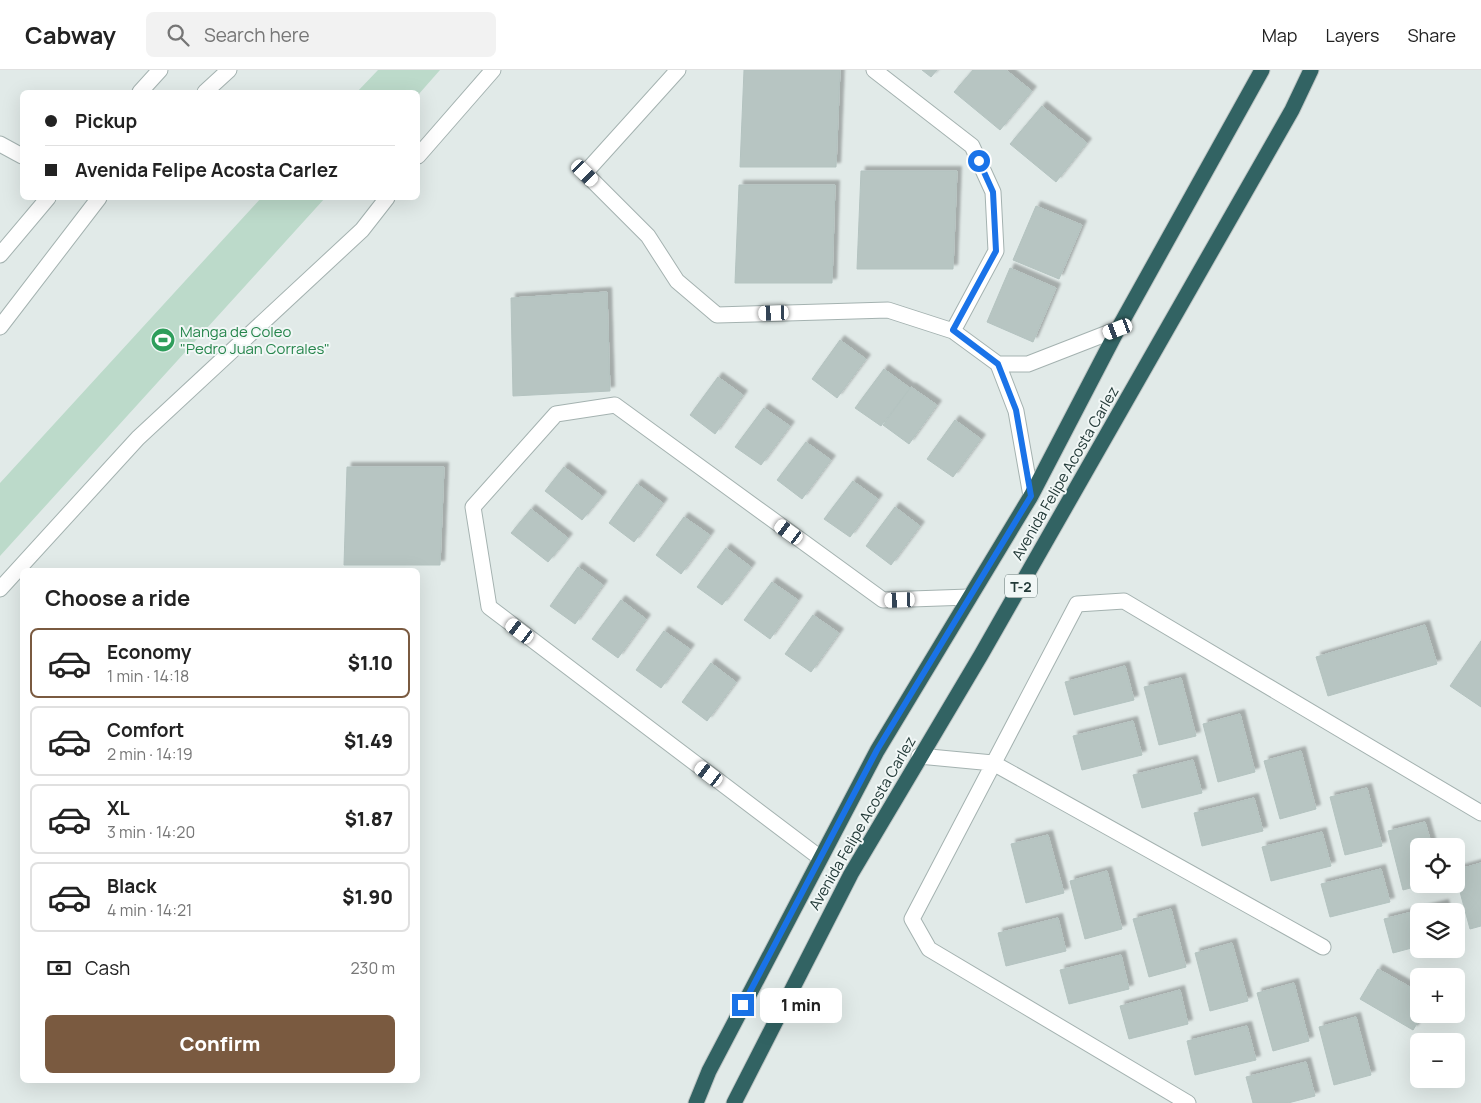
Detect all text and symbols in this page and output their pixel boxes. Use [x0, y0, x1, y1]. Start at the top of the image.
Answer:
search box [146, 12, 496, 57]
text: Cabway [25, 18, 116, 51]
icon: search [164, 21, 192, 49]
text: Search here [204, 22, 310, 48]
text: Map [1262, 23, 1297, 47]
text: Layers [1325, 23, 1379, 47]
text: Share [1407, 23, 1456, 47]
text: Pickup [75, 108, 137, 134]
route start [968, 150, 990, 172]
text: Avenida Felipe Acosta Carlez [75, 157, 338, 183]
car [569, 157, 600, 189]
car [758, 305, 789, 321]
car [1101, 317, 1134, 341]
place label: Manga de Coleo "Pedro Juan Corrales" [180, 321, 330, 359]
sports icon: Manga de Coleo "Pedro Juan Corrales" [150, 327, 176, 353]
street label: Avenida Felipe Acosta Carlez [1007, 382, 1123, 564]
car [772, 517, 805, 547]
road number: T-2 [1005, 574, 1037, 598]
text: Choose a ride [45, 583, 190, 613]
car [884, 592, 915, 608]
car [503, 616, 536, 646]
text: Economy [107, 639, 191, 665]
icon: car [47, 641, 92, 686]
text: $1.10 [348, 650, 393, 676]
text: 1 min · 14:18 [107, 665, 189, 687]
text: Comfort [107, 717, 184, 743]
icon: car [47, 719, 92, 764]
text: $1.49 [344, 728, 393, 754]
street label: Avenida Felipe Acosta Carlez [804, 732, 920, 914]
text: 2 min · 14:19 [107, 743, 193, 765]
car [692, 759, 725, 789]
text: XL [107, 795, 130, 821]
icon: car [47, 797, 92, 842]
text: $1.87 [345, 806, 393, 832]
text: 3 min · 14:20 [107, 821, 195, 843]
map controls [1410, 838, 1465, 1088]
button: locate [1410, 838, 1465, 893]
text: Black [107, 873, 156, 899]
icon: car [47, 875, 92, 920]
text: $1.90 [342, 884, 393, 910]
text: 4 min · 14:21 [107, 899, 192, 921]
button: layers [1410, 903, 1465, 958]
icon: cash [45, 954, 73, 982]
text: Cash [85, 955, 130, 981]
text: 230 m [351, 957, 395, 979]
button: + [1410, 968, 1465, 1023]
callout: 1 min [760, 988, 843, 1022]
route end [732, 994, 754, 1016]
text: 1 min [781, 994, 821, 1016]
button: Confirm [45, 1015, 395, 1073]
button: − [1410, 1033, 1465, 1088]

